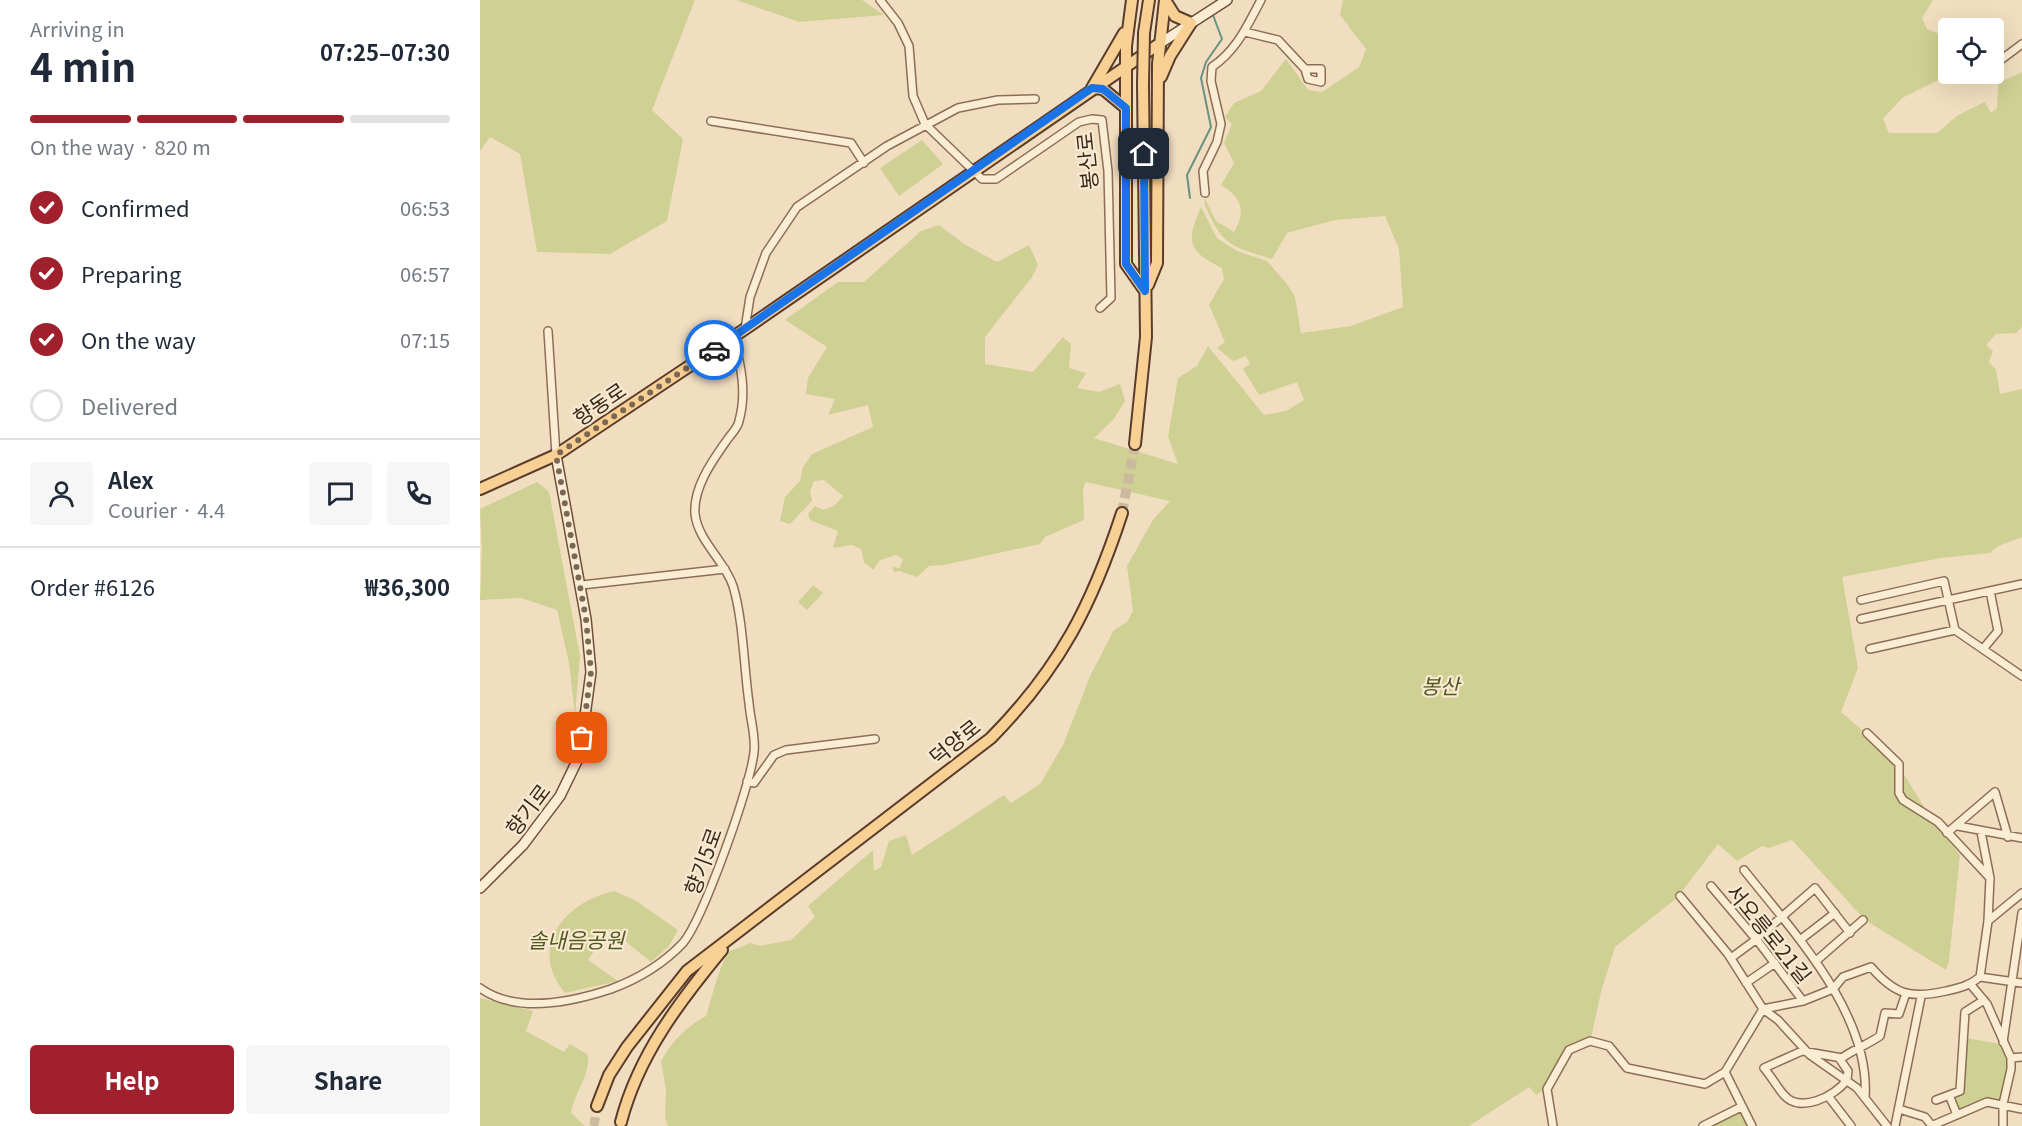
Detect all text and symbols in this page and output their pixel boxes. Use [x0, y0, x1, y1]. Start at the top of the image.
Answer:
text: Arriving in [30, 14, 125, 43]
map controls [1938, 18, 2004, 84]
button: locate [1938, 18, 2004, 84]
text: 07:25–07:30 [320, 35, 450, 67]
text: 4 min [30, 37, 136, 93]
pin [1118, 128, 1169, 179]
street label: 봉산로 [1068, 131, 1104, 191]
text: On the way · 820 m [30, 132, 211, 161]
icon: home [1127, 137, 1160, 170]
icon: check [30, 191, 63, 224]
text: Confirmed [81, 191, 190, 223]
text: 06:53 [400, 193, 450, 222]
icon: check [30, 257, 63, 290]
text: Preparing [81, 257, 181, 289]
text: 06:57 [400, 259, 450, 288]
courier [684, 320, 744, 380]
icon: check [30, 323, 63, 356]
text: On the way [81, 323, 196, 355]
text: 07:15 [400, 325, 450, 354]
icon: car [698, 334, 731, 367]
street label: 향동로 [567, 374, 631, 432]
text: Delivered [81, 389, 178, 421]
button: person [30, 462, 93, 525]
button: chat [309, 462, 372, 525]
button: phone [387, 462, 450, 525]
text: Alex [108, 463, 154, 495]
text: Courier · 4.4 [108, 495, 225, 524]
text: Order #6126 [30, 570, 155, 602]
text: ₩36,300 [365, 570, 450, 602]
park label: 봉산 [1421, 670, 1462, 700]
street label: 덕양로 [922, 711, 986, 771]
pin [556, 712, 607, 763]
icon: bag [565, 721, 598, 754]
street label: 향기로 [498, 777, 556, 841]
street label: 향기5로 [676, 823, 728, 899]
street label: 서오릉로21길 [1721, 877, 1819, 989]
park label: 솔내음공원 [528, 924, 626, 954]
button: Help [30, 1045, 234, 1114]
button: Share [246, 1045, 450, 1114]

